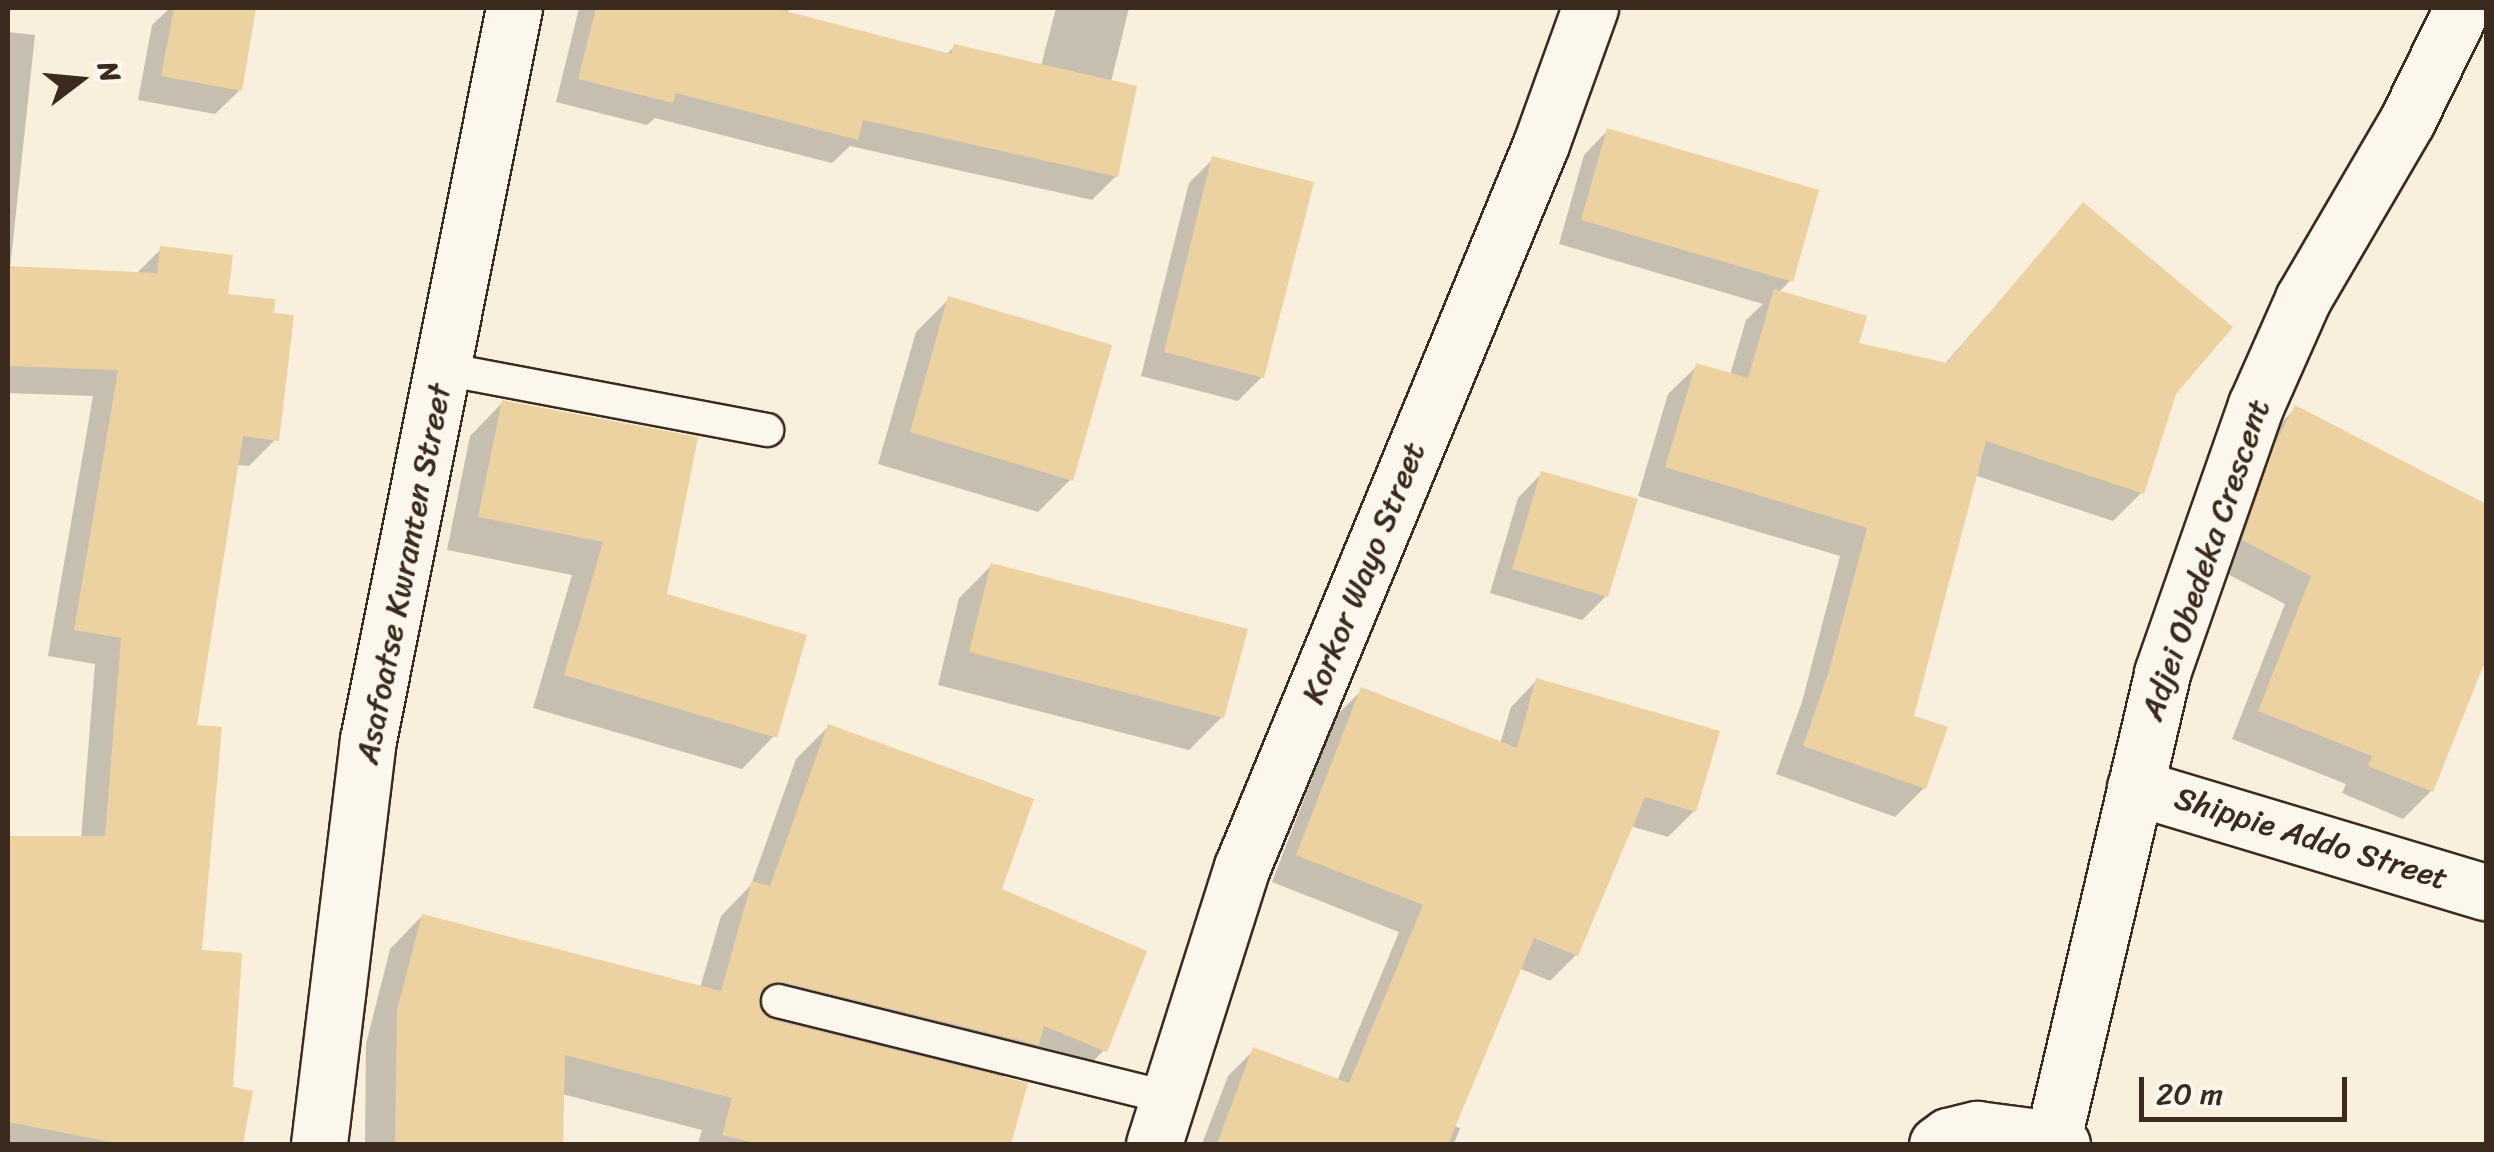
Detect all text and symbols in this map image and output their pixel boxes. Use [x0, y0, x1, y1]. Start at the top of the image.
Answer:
north arrow [30, 30, 130, 130]
text: N [83, 56, 136, 88]
street label: Asafoatse Kwranten Street [348, 380, 460, 768]
street label: Adjei Obedeka Crescent [2133, 393, 2279, 727]
street label: Korkor Wayo Street [1294, 437, 1434, 709]
street label: Shippie Addo Street [2169, 779, 2453, 899]
scale bar [2144, 1057, 2352, 1119]
text: 20 m [2156, 1067, 2223, 1121]

